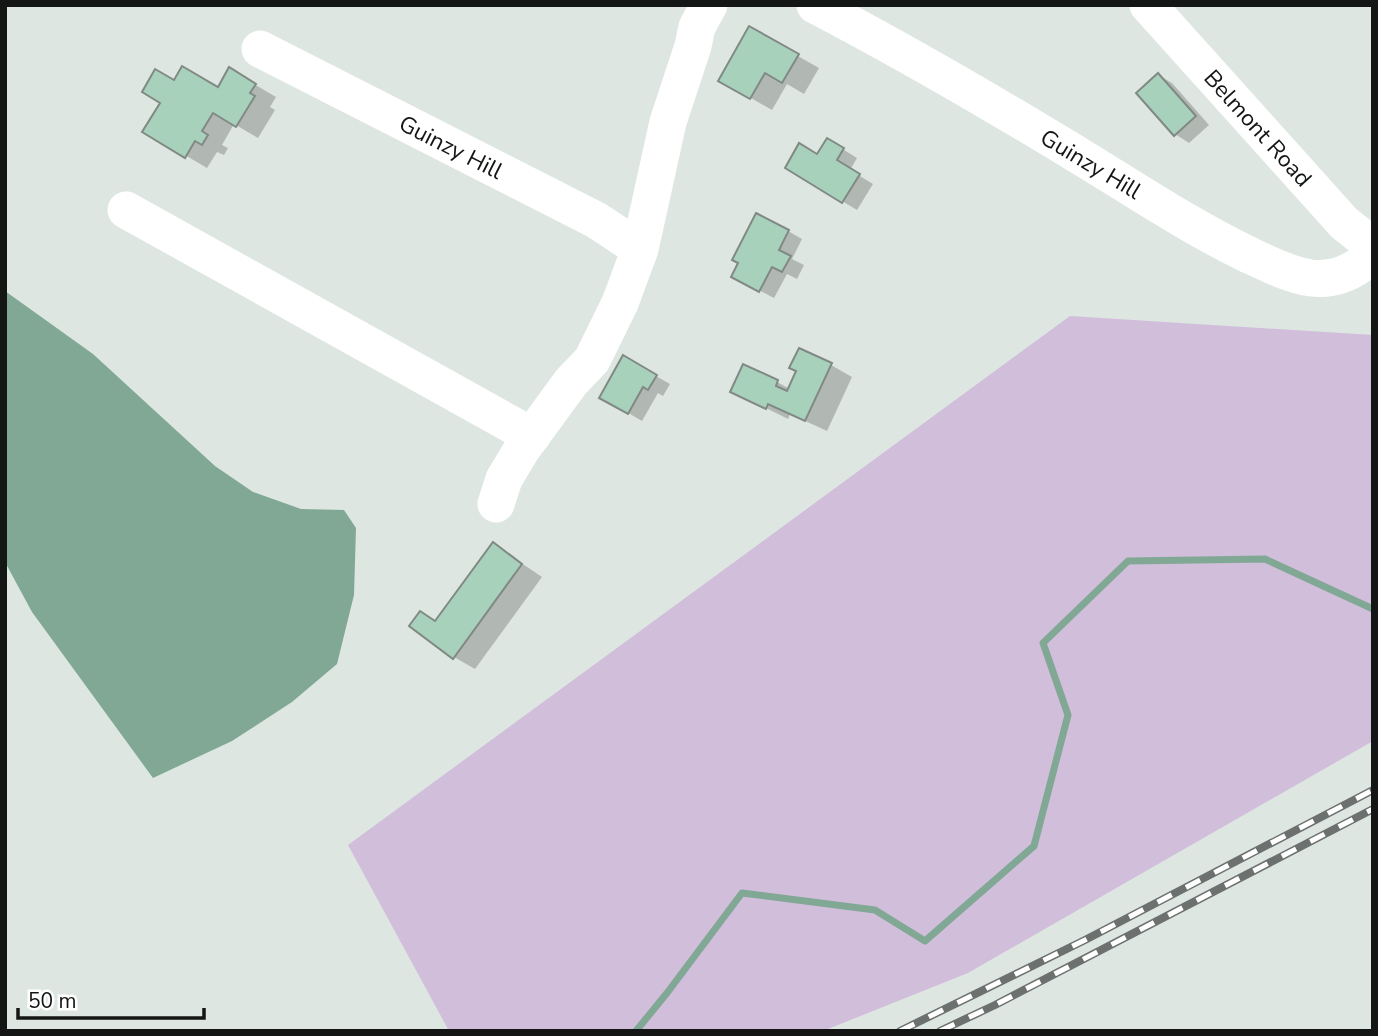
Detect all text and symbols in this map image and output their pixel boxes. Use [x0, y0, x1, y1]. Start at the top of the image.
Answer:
street label: Belmont Road [1197, 63, 1319, 194]
street label: Guinzy Hill [394, 108, 508, 187]
street label: Guinzy Hill [1034, 122, 1147, 207]
scale bar [18, 976, 203, 1020]
text: 50 m [28, 987, 77, 1015]

